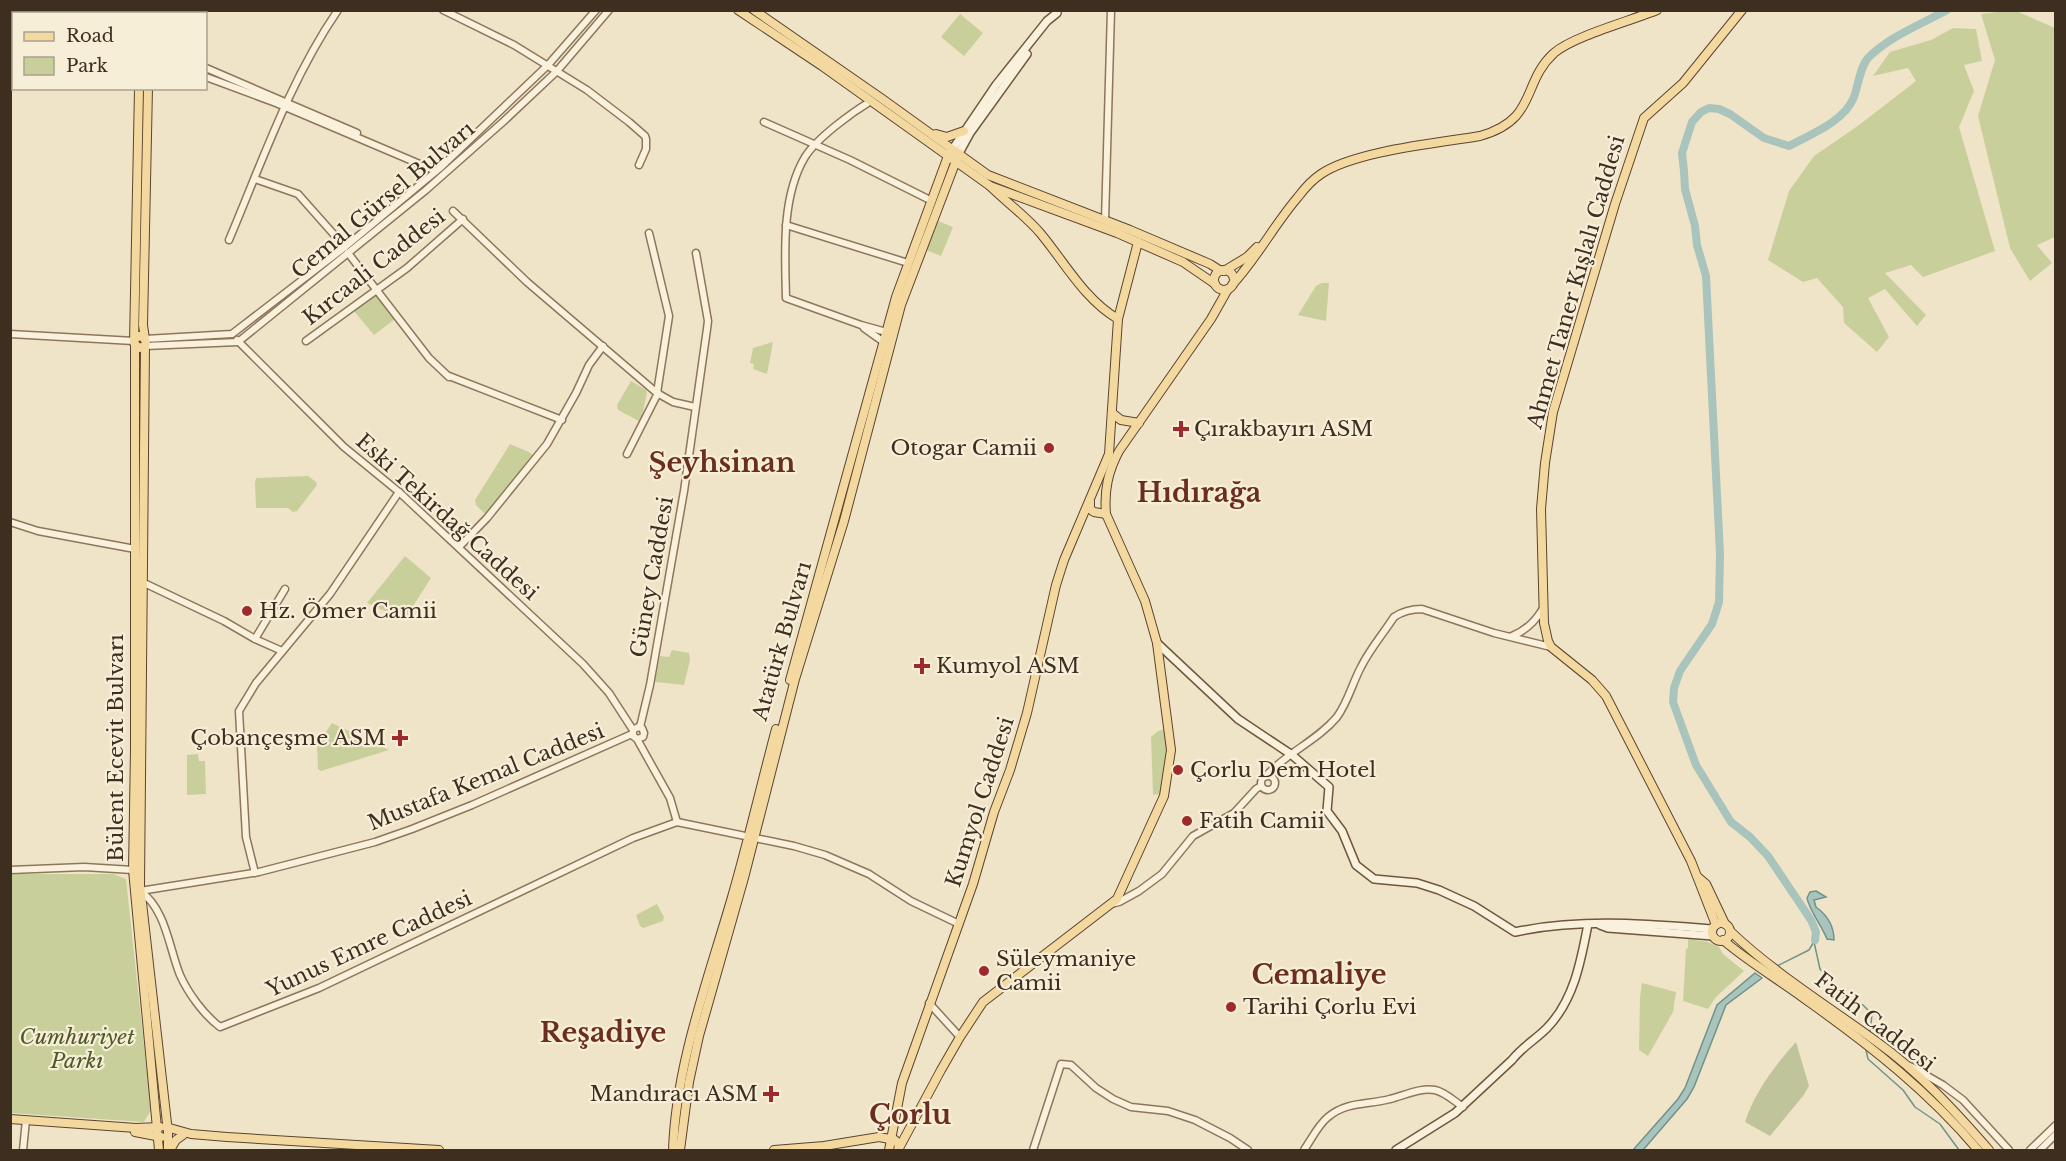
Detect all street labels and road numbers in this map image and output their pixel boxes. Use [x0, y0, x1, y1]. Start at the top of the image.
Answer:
street label: Cemal Gürsel Bulvarı [286, 116, 480, 284]
street label: Ahmet Taner Kışlalı Caddesi [1521, 132, 1630, 433]
street label: Kırcaali Caddesi [298, 203, 450, 331]
street label: Eski Tekirdağ Caddesi [350, 428, 544, 606]
street label: Güney Caddesi [625, 495, 679, 659]
street label: Atatürk Bulvarı [747, 558, 817, 725]
street label: Bülent Ecevit Bulvarı [103, 634, 129, 862]
street label: Kumyol Caddesi [940, 714, 1020, 890]
street label: Mustafa Kemal Caddesi [364, 718, 608, 836]
street label: Yunus Emre Caddesi [261, 885, 476, 1003]
street label: Fatih Caddesi [1809, 967, 1941, 1077]

